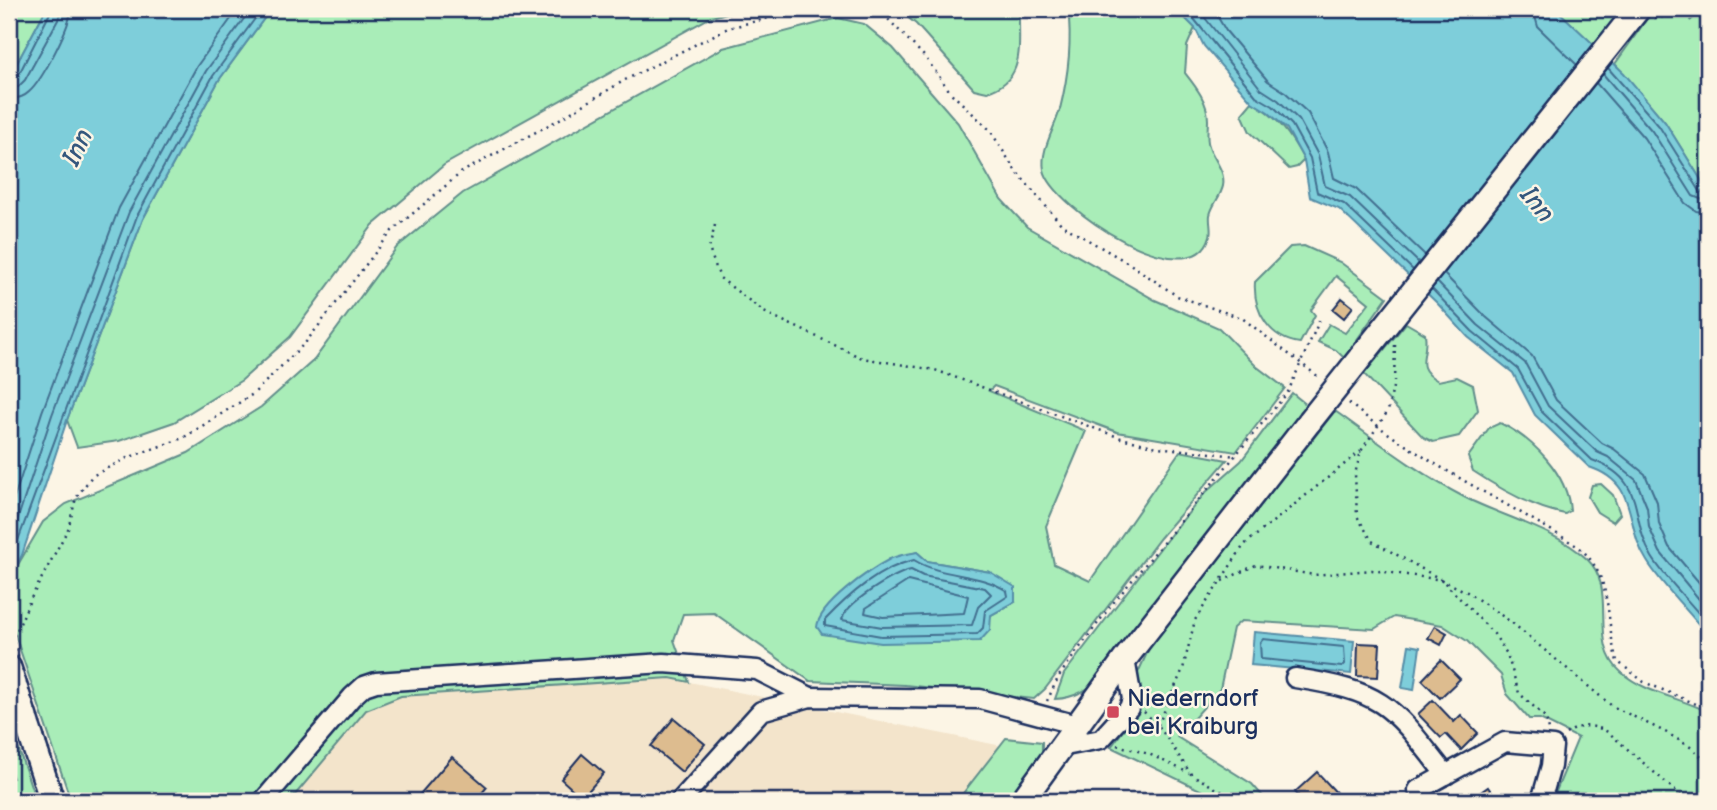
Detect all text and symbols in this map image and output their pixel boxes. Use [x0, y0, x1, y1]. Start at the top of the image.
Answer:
water label: Inn [56, 124, 100, 172]
water label: Inn [1512, 180, 1561, 229]
place label: Niederndorf bei Kraiburg [1127, 684, 1259, 741]
marker: Niederndorf bei Kraiburg [1105, 704, 1121, 720]

